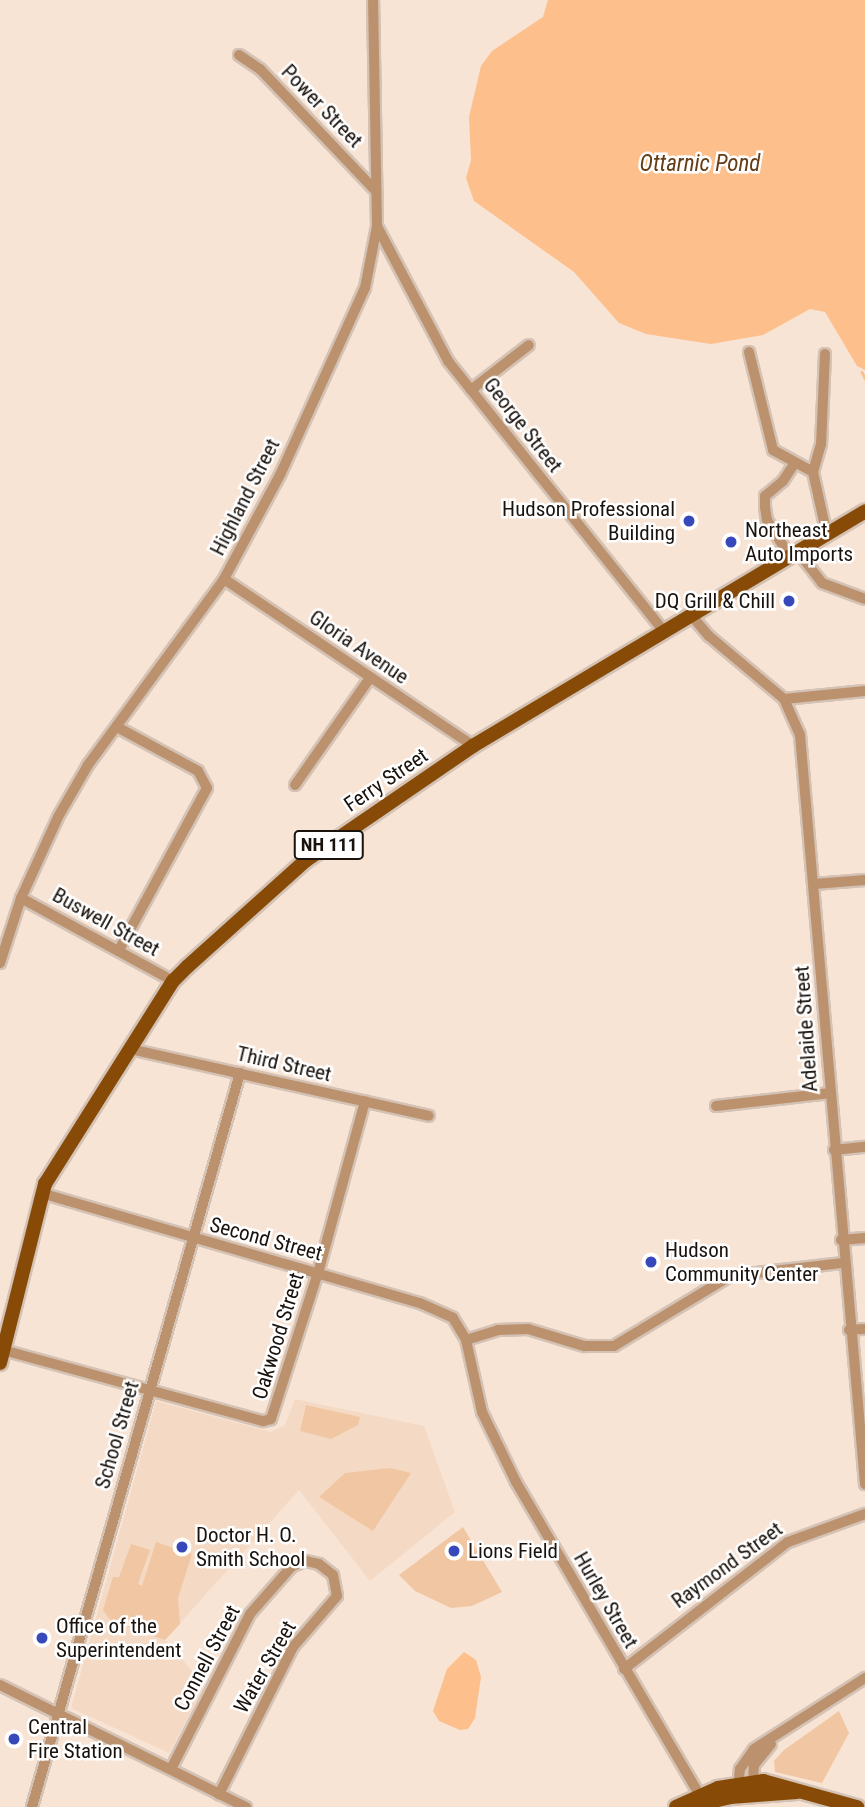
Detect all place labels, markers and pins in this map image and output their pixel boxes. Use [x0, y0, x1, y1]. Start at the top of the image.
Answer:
place label: Hudson Professional Building [502, 496, 675, 546]
marker: Hudson Professional Building [681, 513, 697, 529]
place label: Northeast Auto Imports [745, 517, 853, 567]
marker: Northeast Auto Imports [723, 534, 739, 550]
place label: DQ Grill & Chill [655, 588, 775, 614]
marker: DQ Grill & Chill [781, 593, 797, 609]
place label: Hudson Community Center [665, 1237, 818, 1287]
marker: Hudson Community Center [643, 1254, 659, 1270]
place label: Doctor H. O. Smith School [196, 1522, 305, 1572]
place label: Lions Field [468, 1538, 558, 1564]
marker: Doctor H. O. Smith School [174, 1539, 190, 1555]
marker: Lions Field [446, 1543, 462, 1559]
place label: Office of the Superintendent [56, 1613, 182, 1663]
marker: Office of the Superintendent [34, 1630, 50, 1646]
place label: Central Fire Station [28, 1714, 123, 1764]
marker: Central Fire Station [6, 1731, 22, 1747]

